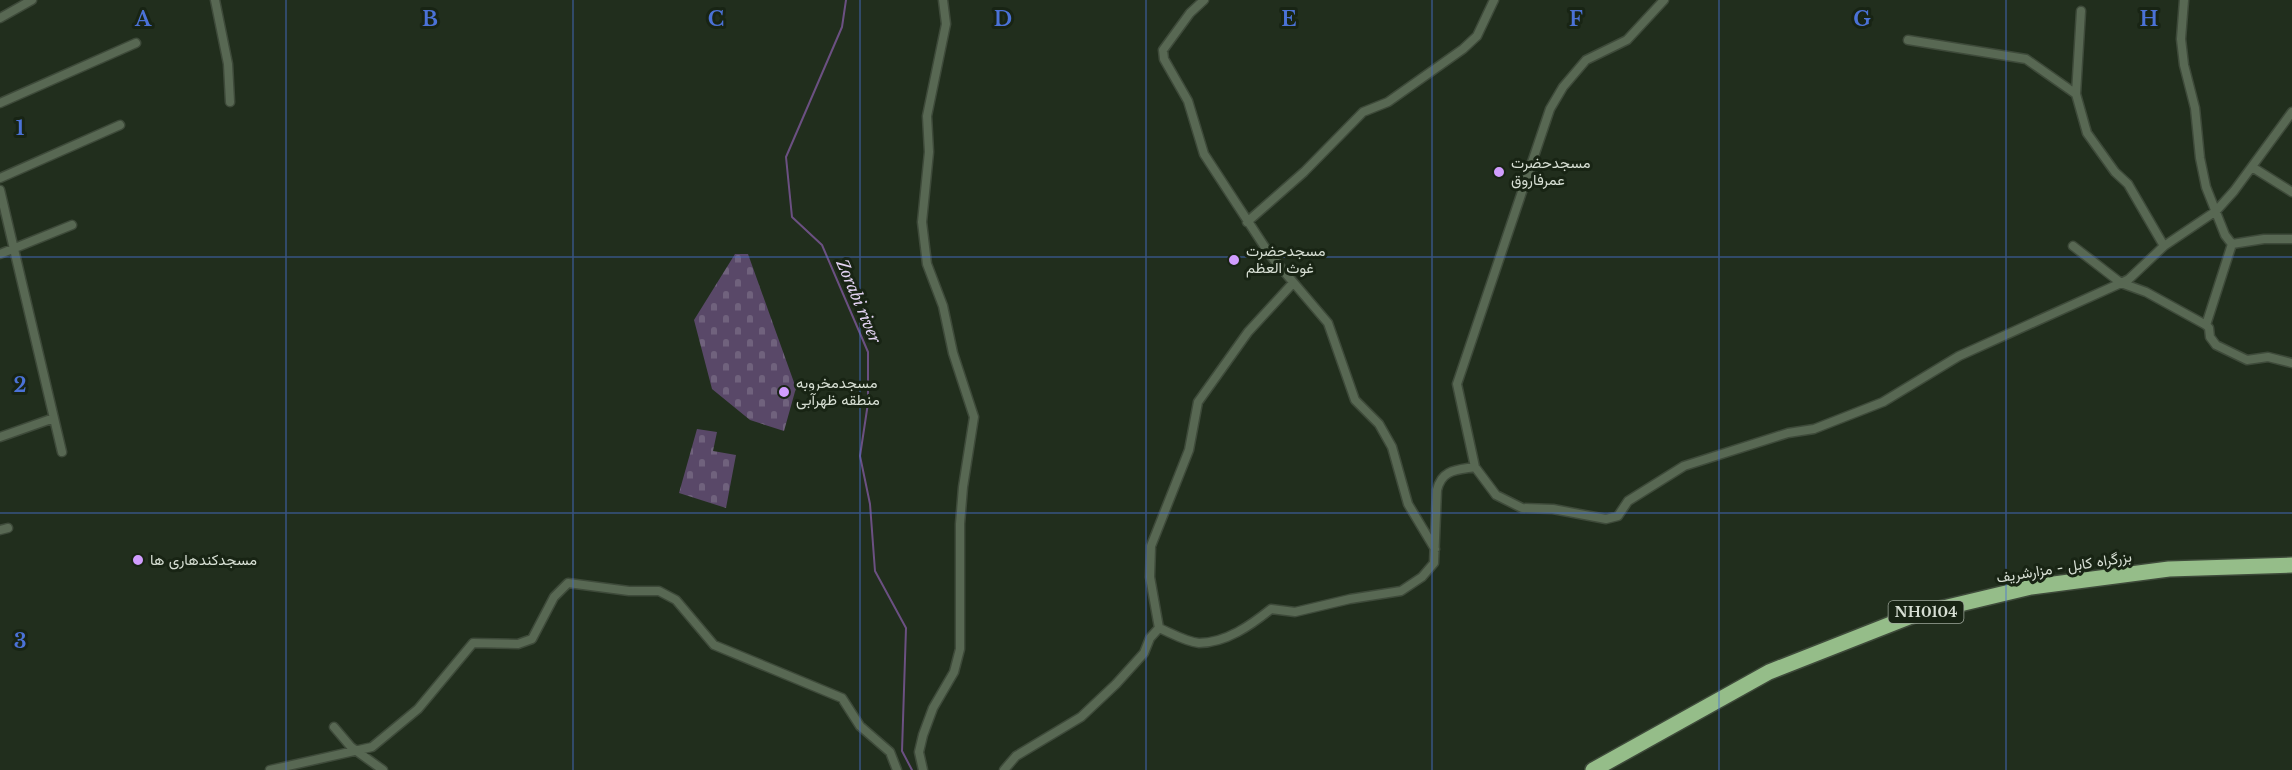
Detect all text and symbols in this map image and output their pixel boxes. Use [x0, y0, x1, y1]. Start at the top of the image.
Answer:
text: A [134, 7, 152, 31]
text: B [422, 7, 438, 31]
text: C [708, 7, 724, 31]
text: D [994, 7, 1012, 31]
text: E [1281, 7, 1297, 31]
text: F [1569, 7, 1583, 31]
text: G [1853, 7, 1871, 31]
text: H [2140, 7, 2159, 31]
text: 1 [16, 116, 25, 140]
place label: مسجدحضرت عمرفاروق [1511, 153, 1591, 189]
marker: مسجدحضرت عمرفاروق [1492, 165, 1506, 179]
place label: مسجدحضرت غوث العظم [1246, 241, 1326, 278]
marker: مسجدحضرت غوث العظم [1227, 253, 1241, 267]
water label: Zorabi river [832, 255, 886, 347]
text: 2 [13, 373, 27, 397]
place label: مسجدمخروبه منطقه ظهرآبی [796, 373, 880, 410]
marker: مسجدمخروبه منطقه ظهرآبی [777, 385, 791, 399]
street label: بزرگراه کابل - مزارشریف [1995, 546, 2133, 587]
place label: مسجدکندهاری ها [150, 550, 257, 570]
marker: مسجدکندهاری ها [131, 553, 145, 567]
road number: NH0104 [1888, 601, 1964, 623]
text: 3 [14, 629, 26, 653]

